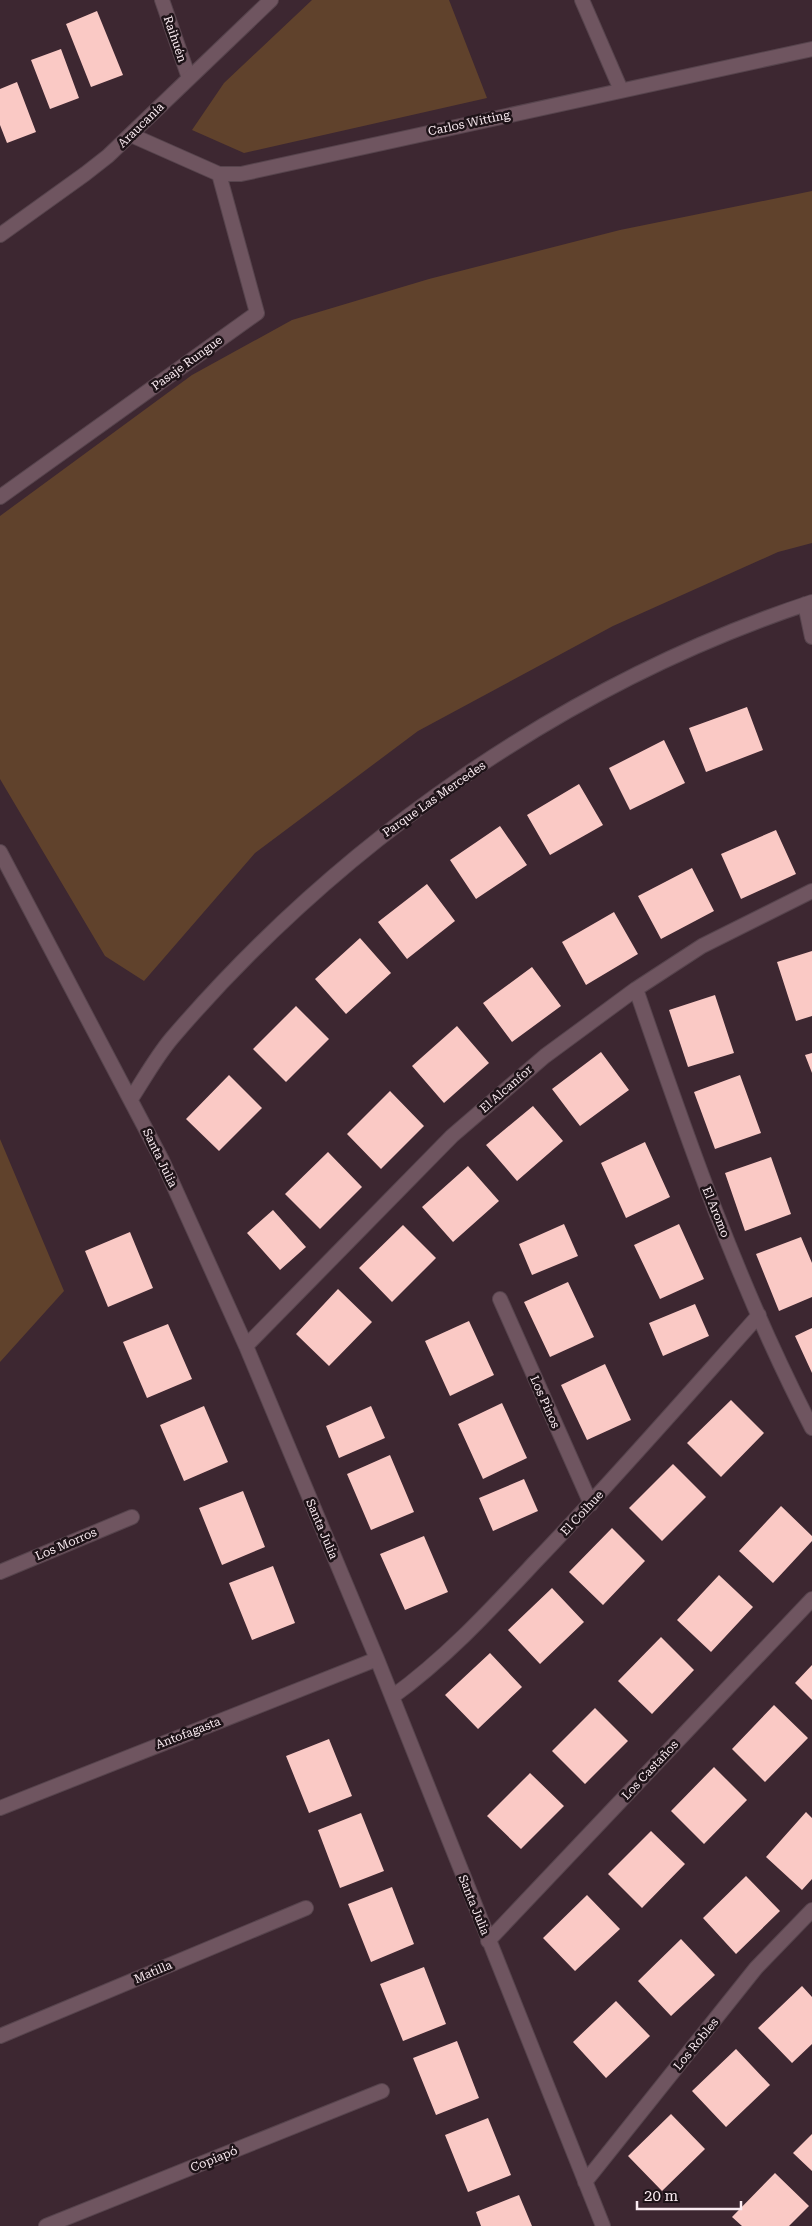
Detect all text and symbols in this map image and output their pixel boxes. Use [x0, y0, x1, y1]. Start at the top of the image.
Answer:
street label: Raihuén [161, 14, 190, 64]
street label: Araucanía [115, 99, 167, 150]
street label: Carlos Witting [427, 107, 511, 139]
street label: Pasaje Rungue [149, 333, 225, 393]
street label: Parque Las Mercedes [380, 758, 488, 840]
street label: El Alcanfor [477, 1062, 535, 1115]
street label: Santa Julia [140, 1126, 181, 1190]
street label: El Aromo [700, 1185, 732, 1239]
street label: Los Pinos [527, 1374, 563, 1431]
street label: El Coihue [558, 1487, 606, 1538]
street label: Santa Julia [303, 1497, 341, 1562]
street label: Los Morros [33, 1525, 99, 1563]
street label: Antofagasta [154, 1714, 223, 1752]
street label: Los Castaños [619, 1737, 681, 1803]
street label: Santa Julia [456, 1873, 493, 1938]
street label: Matilla [132, 1958, 175, 1986]
street label: Los Robles [671, 2015, 721, 2073]
street label: Copiapó [188, 2143, 240, 2175]
scale bar [637, 2178, 741, 2210]
text: 20 m [644, 2187, 679, 2205]

